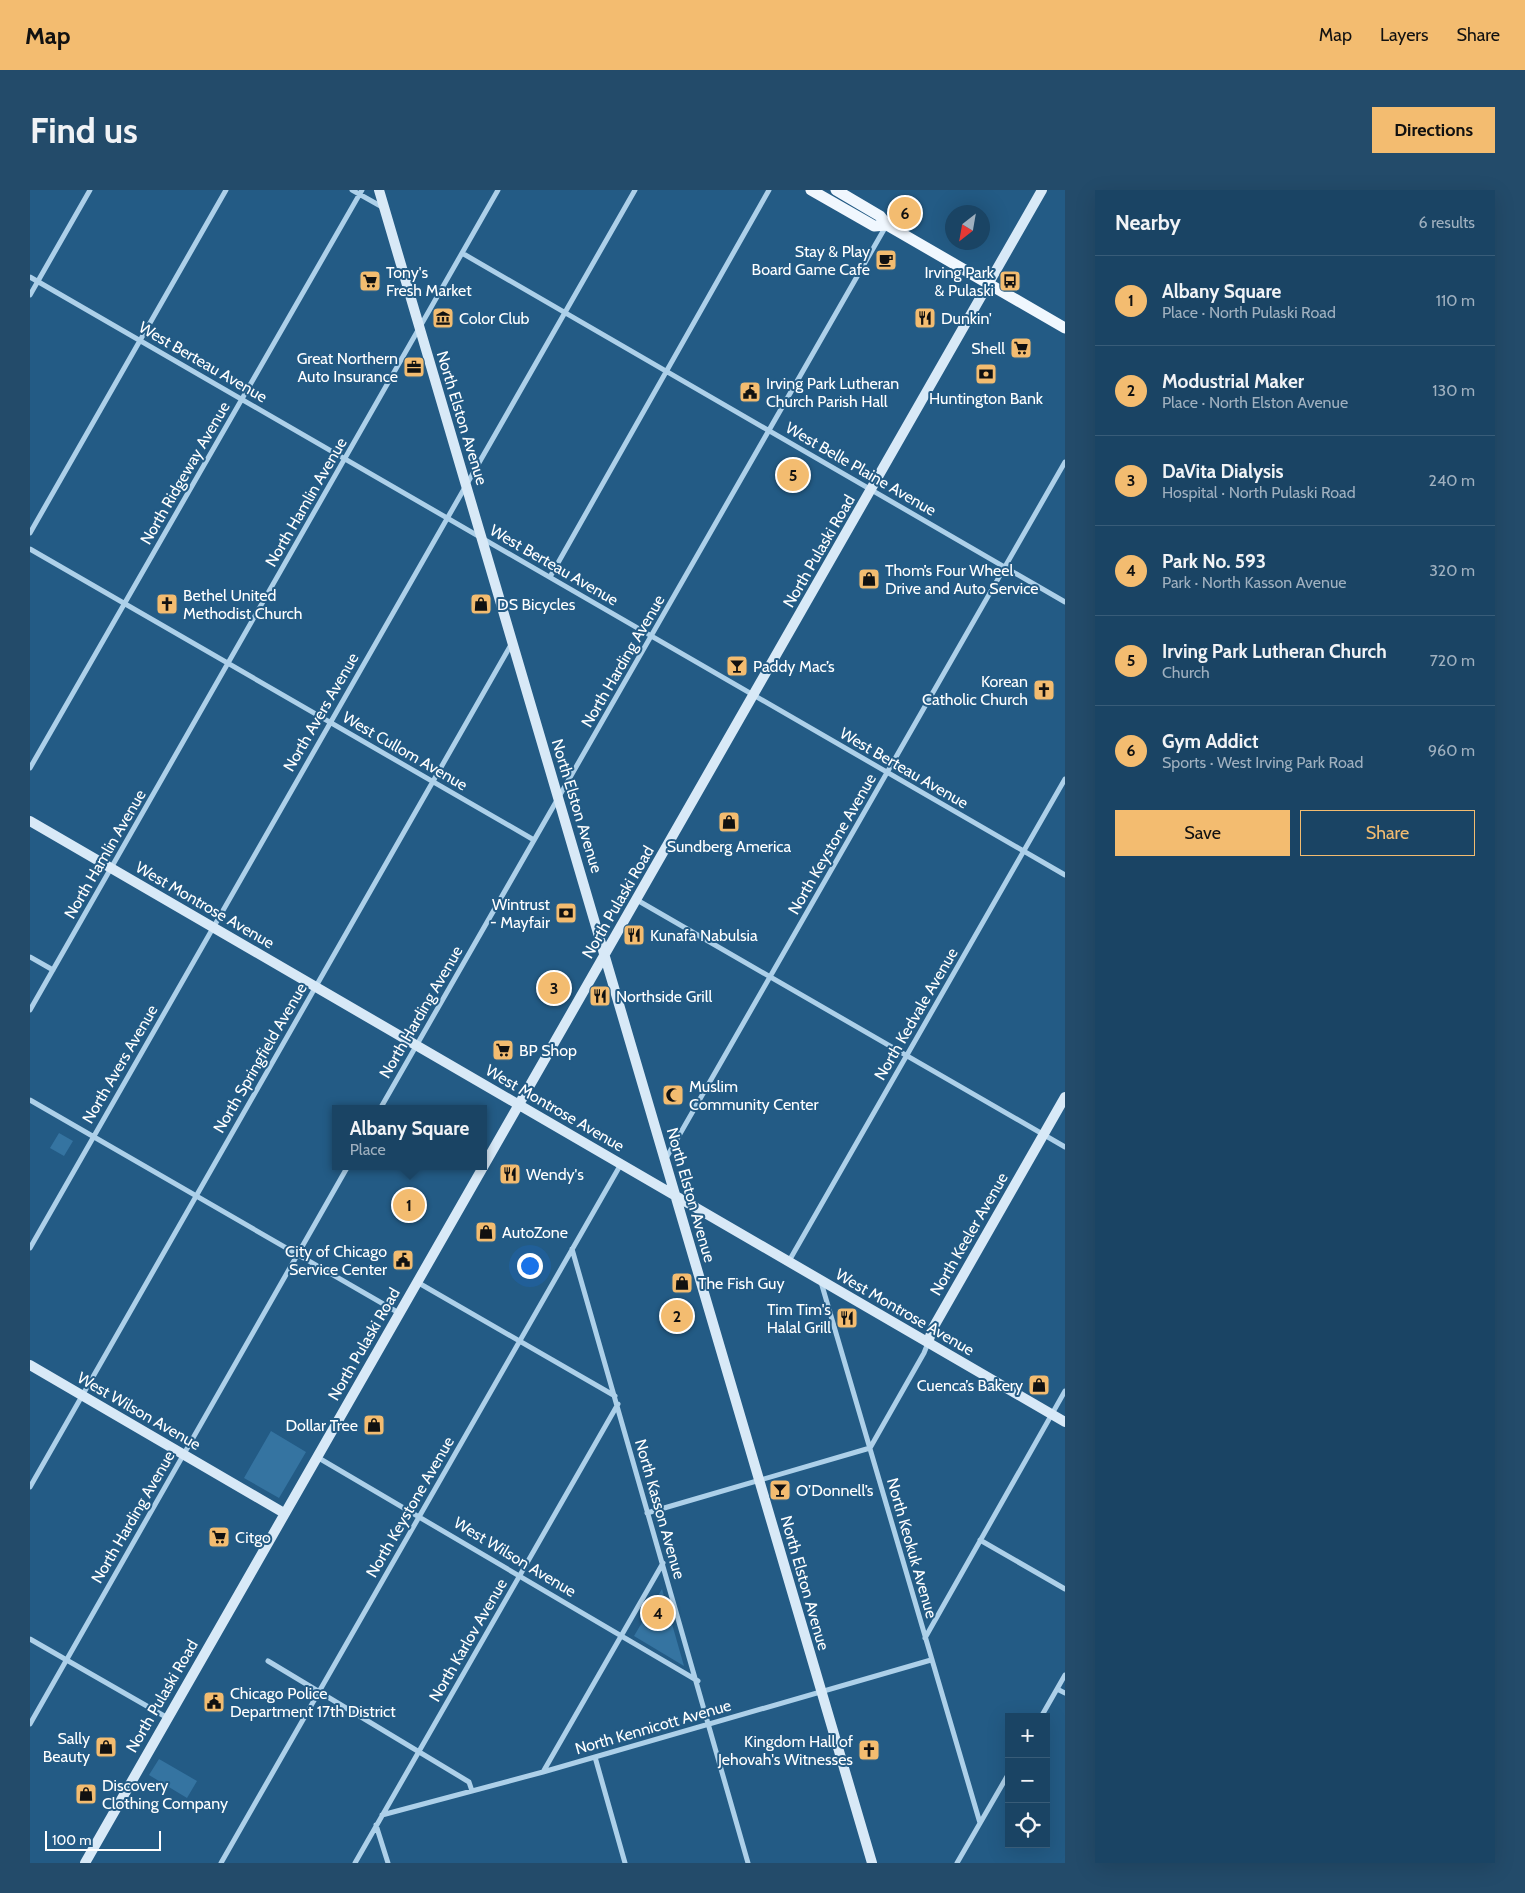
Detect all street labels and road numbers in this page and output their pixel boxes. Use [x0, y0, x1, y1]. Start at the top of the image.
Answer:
street label: West Berteau Avenue [135, 318, 271, 406]
street label: North Elston Avenue [433, 349, 491, 487]
street label: North Ridgeway Avenue [136, 398, 234, 548]
street label: West Belle Plaine Avenue [782, 418, 940, 520]
street label: North Hamlin Avenue [261, 434, 351, 570]
street label: North Pulaski Road [779, 491, 859, 611]
street label: West Berteau Avenue [486, 521, 622, 609]
street label: North Harding Avenue [577, 591, 669, 731]
street label: North Avers Avenue [279, 649, 363, 775]
street label: West Cullom Avenue [339, 708, 471, 794]
street label: West Berteau Avenue [836, 724, 972, 812]
street label: North Elston Avenue [548, 737, 606, 875]
street label: North Keystone Avenue [784, 770, 880, 918]
street label: North Hamlin Avenue [60, 786, 150, 922]
street label: North Pulaski Road [578, 842, 658, 962]
street label: West Montrose Avenue [132, 858, 278, 952]
street label: North Harding Avenue [375, 942, 467, 1082]
street label: North Kedvale Avenue [870, 944, 962, 1084]
street label: North Springfield Avenue [209, 980, 311, 1136]
street label: North Avers Avenue [78, 1001, 162, 1127]
street label: West Montrose Avenue [482, 1061, 628, 1155]
street label: North Elston Avenue [663, 1125, 719, 1265]
street label: North Keeler Avenue [926, 1169, 1012, 1299]
street label: West Montrose Avenue [832, 1265, 978, 1359]
street label: North Pulaski Road [324, 1284, 404, 1404]
street label: West Wilson Avenue [74, 1368, 204, 1454]
street label: North Keystone Avenue [362, 1433, 458, 1581]
street label: North Kasson Avenue [631, 1437, 689, 1581]
street label: North Harding Avenue [87, 1447, 179, 1587]
street label: North Keokuk Avenue [883, 1476, 941, 1620]
street label: West Wilson Avenue [450, 1513, 580, 1601]
street label: North Elston Avenue [777, 1513, 833, 1653]
street label: North Karlov Avenue [425, 1575, 511, 1705]
street label: North Pulaski Road [122, 1636, 202, 1756]
street label: North Kennicott Avenue [573, 1696, 733, 1758]

